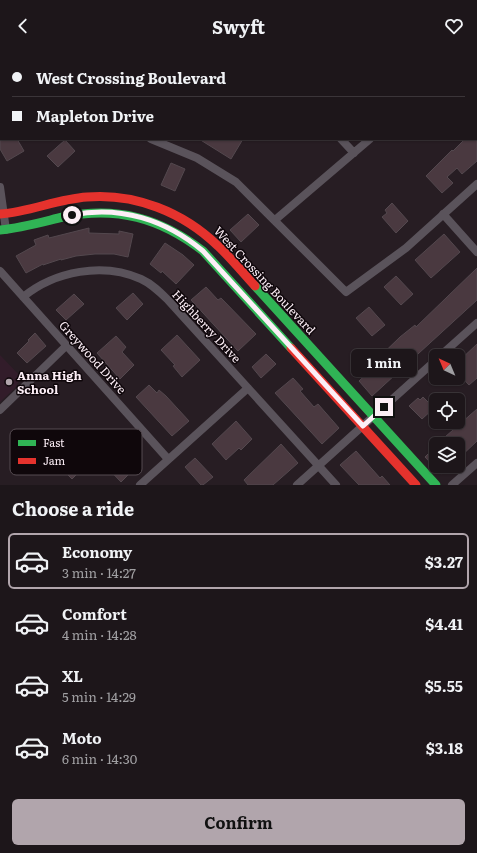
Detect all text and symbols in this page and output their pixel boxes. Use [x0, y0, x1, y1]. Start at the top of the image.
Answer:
text: Swyft [212, 13, 265, 40]
icon: back [12, 15, 34, 37]
icon: heart [443, 15, 465, 37]
text: West Crossing Boulevard [36, 66, 226, 89]
text: Mapleton Drive [36, 104, 154, 127]
route start [63, 206, 81, 224]
street label: West Crossing Boulevard [210, 222, 320, 339]
street label: Highberry Drive [168, 286, 246, 366]
street label: Greywood Drive [55, 316, 131, 398]
callout: 1 min [351, 349, 417, 377]
north arrow [429, 349, 465, 385]
map controls [429, 349, 465, 473]
text: 1 min [367, 353, 401, 372]
place label: Anna High School [17, 366, 82, 398]
marker: Anna High School [4, 377, 14, 387]
button: locate [429, 393, 465, 429]
route end [375, 398, 393, 416]
legend [10, 429, 142, 475]
text: Fast [43, 434, 65, 450]
button: layers [429, 437, 465, 473]
text: Jam [43, 452, 66, 468]
text: Choose a ride [12, 495, 134, 522]
text: Economy [62, 540, 132, 563]
icon: car [14, 543, 50, 579]
text: $3.27 [425, 550, 463, 573]
text: 3 min · 14:27 [62, 563, 136, 582]
text: Comfort [62, 602, 127, 625]
icon: car [14, 605, 50, 641]
text: $4.41 [425, 612, 463, 635]
text: 4 min · 14:28 [62, 625, 137, 644]
text: XL [62, 664, 83, 687]
icon: car [14, 667, 50, 703]
text: $5.55 [425, 674, 463, 697]
text: 5 min · 14:29 [62, 687, 136, 706]
text: Moto [62, 726, 102, 749]
icon: car [14, 729, 50, 765]
text: $3.18 [426, 736, 463, 759]
text: 6 min · 14:30 [62, 749, 137, 768]
button: Confirm [12, 799, 465, 845]

